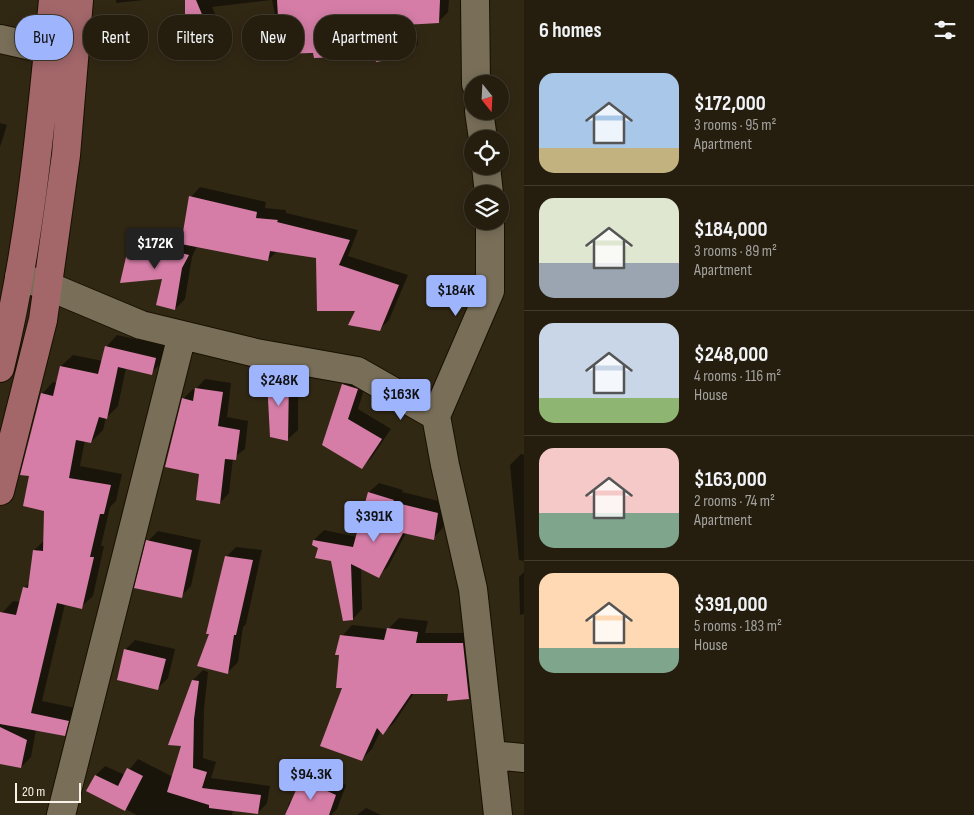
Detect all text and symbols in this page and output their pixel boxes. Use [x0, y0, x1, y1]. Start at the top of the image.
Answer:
chip: Buy [15, 15, 73, 60]
chip: Rent [83, 15, 148, 60]
chip: Filters [158, 15, 232, 60]
chip: New [242, 15, 304, 60]
chip: Apartment [314, 15, 416, 60]
icon: filters [931, 16, 959, 44]
text: 6 homes [539, 18, 602, 43]
north arrow [464, 75, 509, 120]
map controls [464, 75, 509, 230]
text: $172,000 [694, 91, 766, 116]
icon: home [579, 93, 639, 153]
text: 3 rooms · 95 m² [694, 116, 776, 135]
button: locate [464, 130, 509, 175]
text: Apartment [694, 135, 752, 154]
button: layers [464, 185, 509, 230]
text: $184,000 [694, 217, 768, 242]
icon: home [579, 218, 639, 278]
pin: $172K [120, 228, 190, 270]
text: $172K [137, 234, 173, 253]
text: 3 rooms · 89 m² [694, 242, 777, 261]
text: Apartment [694, 261, 752, 280]
pin: $184K [421, 274, 491, 317]
text: $184K [437, 281, 475, 300]
text: $248,000 [694, 342, 768, 367]
icon: home [579, 343, 639, 403]
pin: $248K [244, 364, 314, 407]
text: 4 rooms · 116 m² [694, 367, 781, 386]
text: $248K [260, 371, 298, 390]
pin: $163K [366, 378, 436, 421]
text: $163K [382, 385, 420, 404]
text: House [694, 386, 728, 405]
text: $163,000 [694, 467, 767, 492]
icon: home [579, 468, 639, 528]
text: 2 rooms · 74 m² [694, 492, 775, 511]
pin: $391K [339, 500, 409, 543]
text: $391K [355, 507, 393, 526]
text: Apartment [694, 511, 752, 530]
text: $391,000 [694, 592, 768, 617]
icon: home [579, 593, 639, 653]
text: 5 rooms · 183 m² [694, 617, 782, 636]
text: House [694, 636, 728, 655]
pin: $94.3K [270, 758, 352, 801]
text: $94.3K [290, 765, 332, 784]
scale bar [15, 780, 81, 803]
text: 20 m [22, 783, 45, 800]

